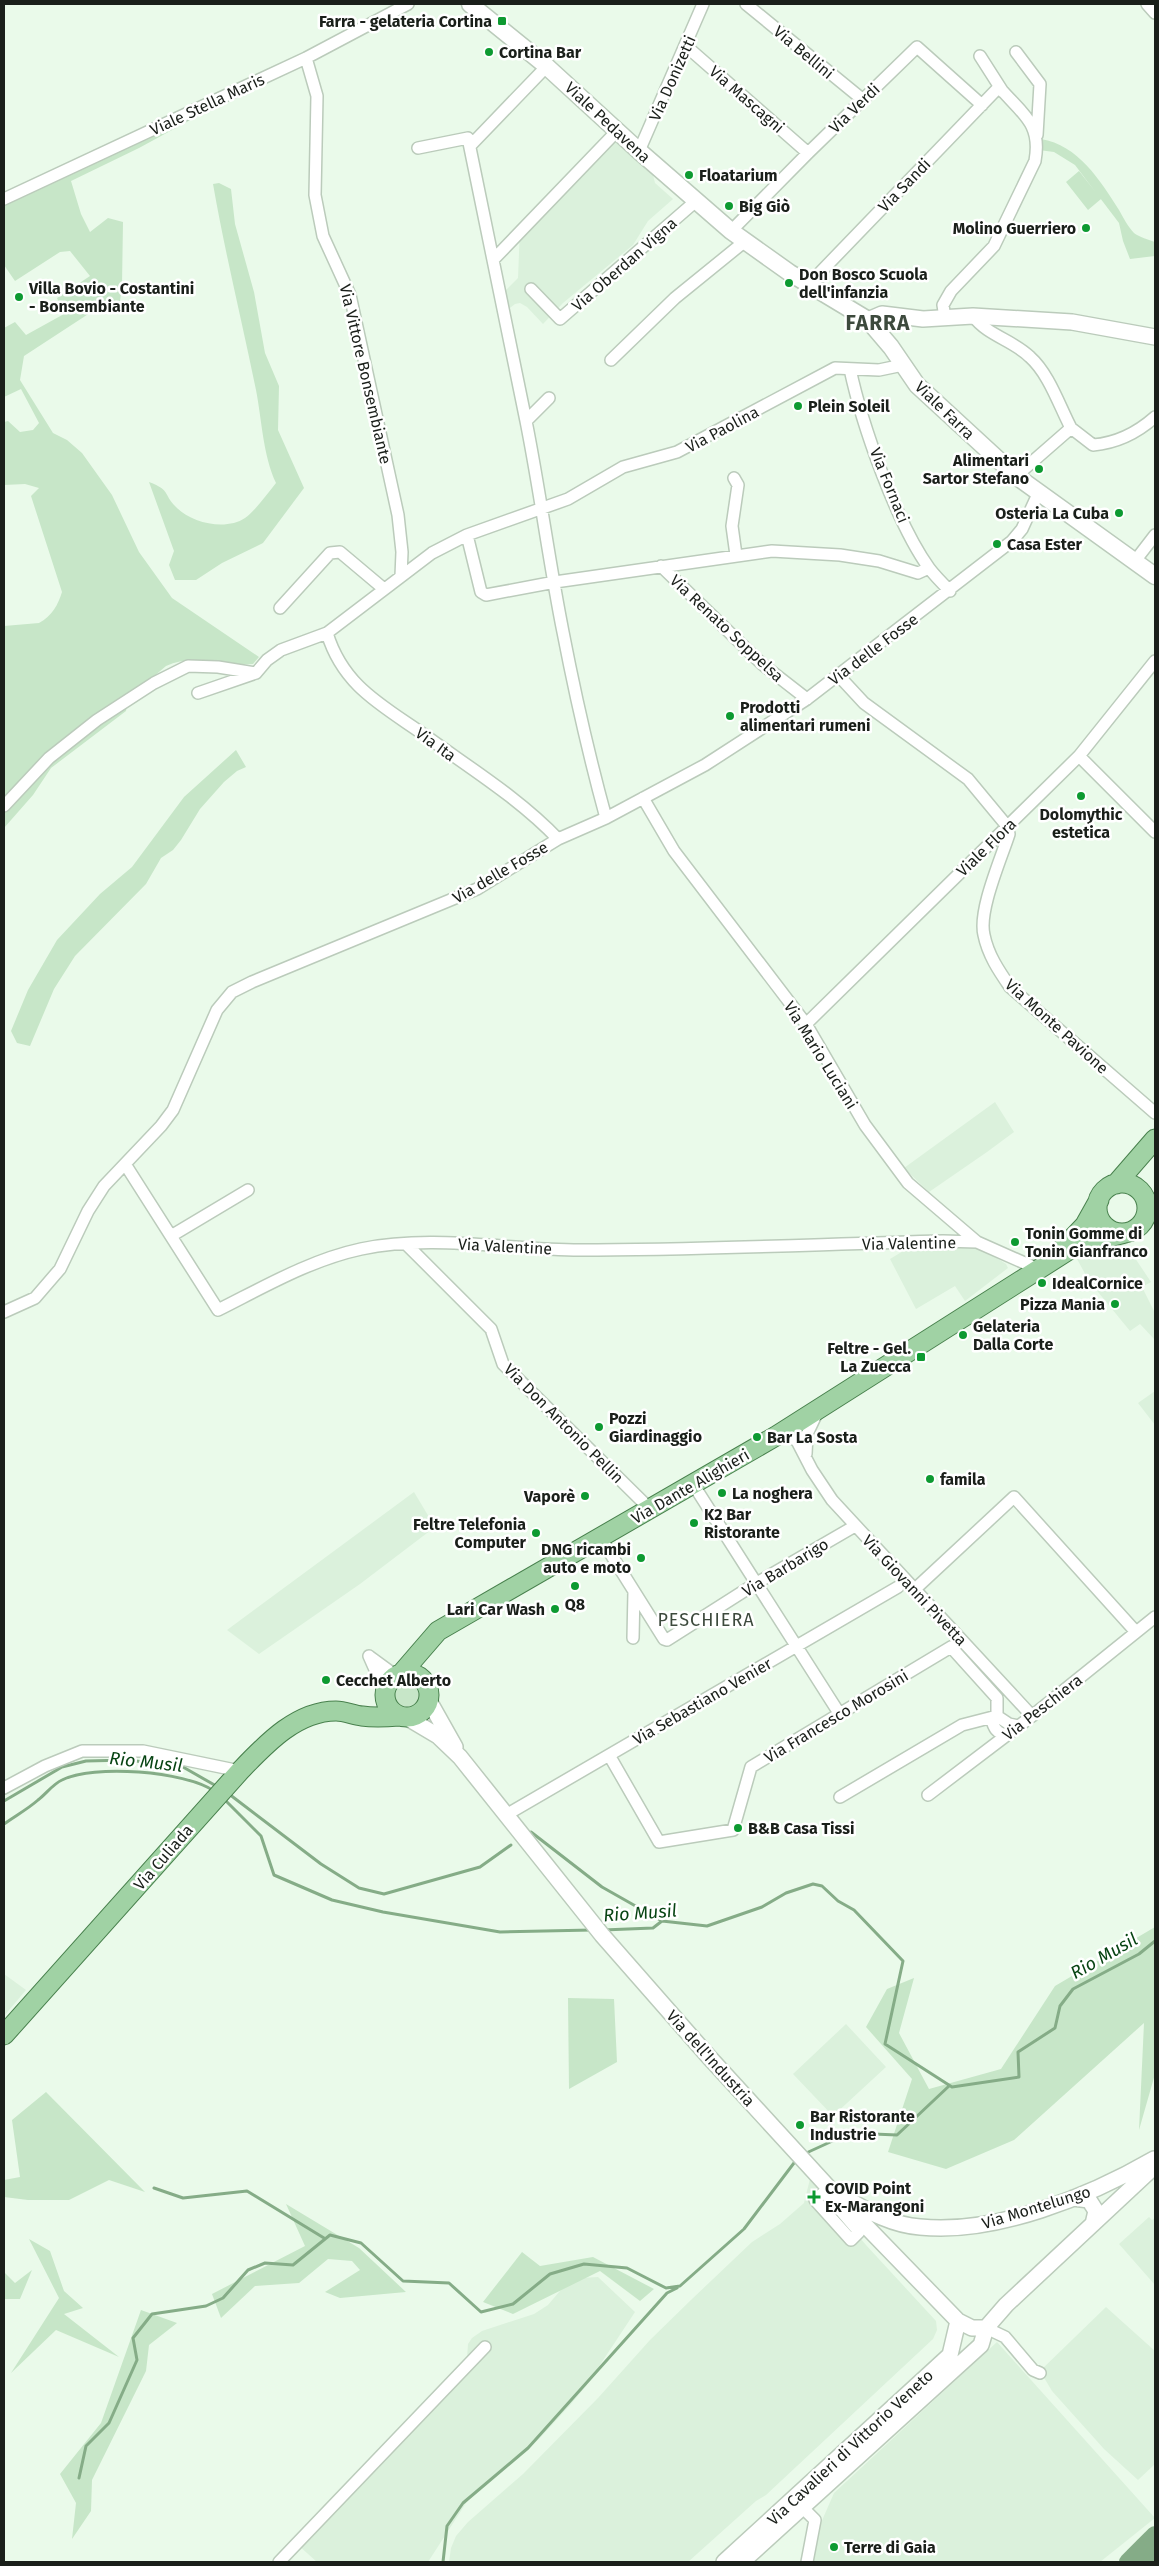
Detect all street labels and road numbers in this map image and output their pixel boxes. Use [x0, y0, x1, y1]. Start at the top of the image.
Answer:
street label: Via Bellini [770, 22, 838, 83]
street label: Via Donizetti [645, 33, 700, 124]
street label: Via Mascagni [705, 62, 788, 137]
street label: Viale Stella Maris [147, 70, 267, 139]
street label: Viale Pedavena [561, 78, 654, 167]
street label: Via Verdi [825, 80, 884, 137]
street label: Via Sandi [874, 155, 935, 216]
street label: Via Oberdan Vigna [568, 214, 681, 315]
street label: Via Vittore Bonsembiante [336, 282, 395, 466]
street label: Viale Farra [911, 377, 978, 443]
street label: Via Paolina [682, 402, 762, 457]
street label: Via Fornaci [866, 445, 913, 526]
street label: Via Renato Soppelsa [666, 571, 787, 686]
street label: Via delle Fosse [825, 610, 922, 689]
street label: Via Ita [412, 723, 460, 765]
street label: Viale Flora [953, 814, 1020, 880]
street label: Via delle Fosse [449, 837, 551, 907]
street label: Via Monte Pavione [1001, 975, 1112, 1078]
street label: Via Mario Luciani [780, 998, 861, 1113]
street label: Via Valentine [862, 1233, 956, 1254]
street label: Via Valentine [457, 1235, 553, 1258]
street label: Via Don Antonio Pellin [500, 1360, 627, 1487]
street label: Via Dante Alighieri [628, 1445, 753, 1528]
street label: Via Giovanni Pivetta [858, 1531, 971, 1650]
street label: Via Barbarigo [739, 1534, 832, 1601]
street label: Via Sebastiano Venier [629, 1654, 776, 1749]
street label: Via Francesco Morosini [761, 1666, 912, 1767]
street label: Via Peschiera [999, 1670, 1086, 1744]
street label: Via Culiada [130, 1821, 197, 1894]
street label: Via dell'Industria [662, 2006, 759, 2110]
street label: Via Montelungo [980, 2182, 1093, 2233]
street label: Via Cavalieri di Vittorio Veneto [764, 2366, 937, 2529]

